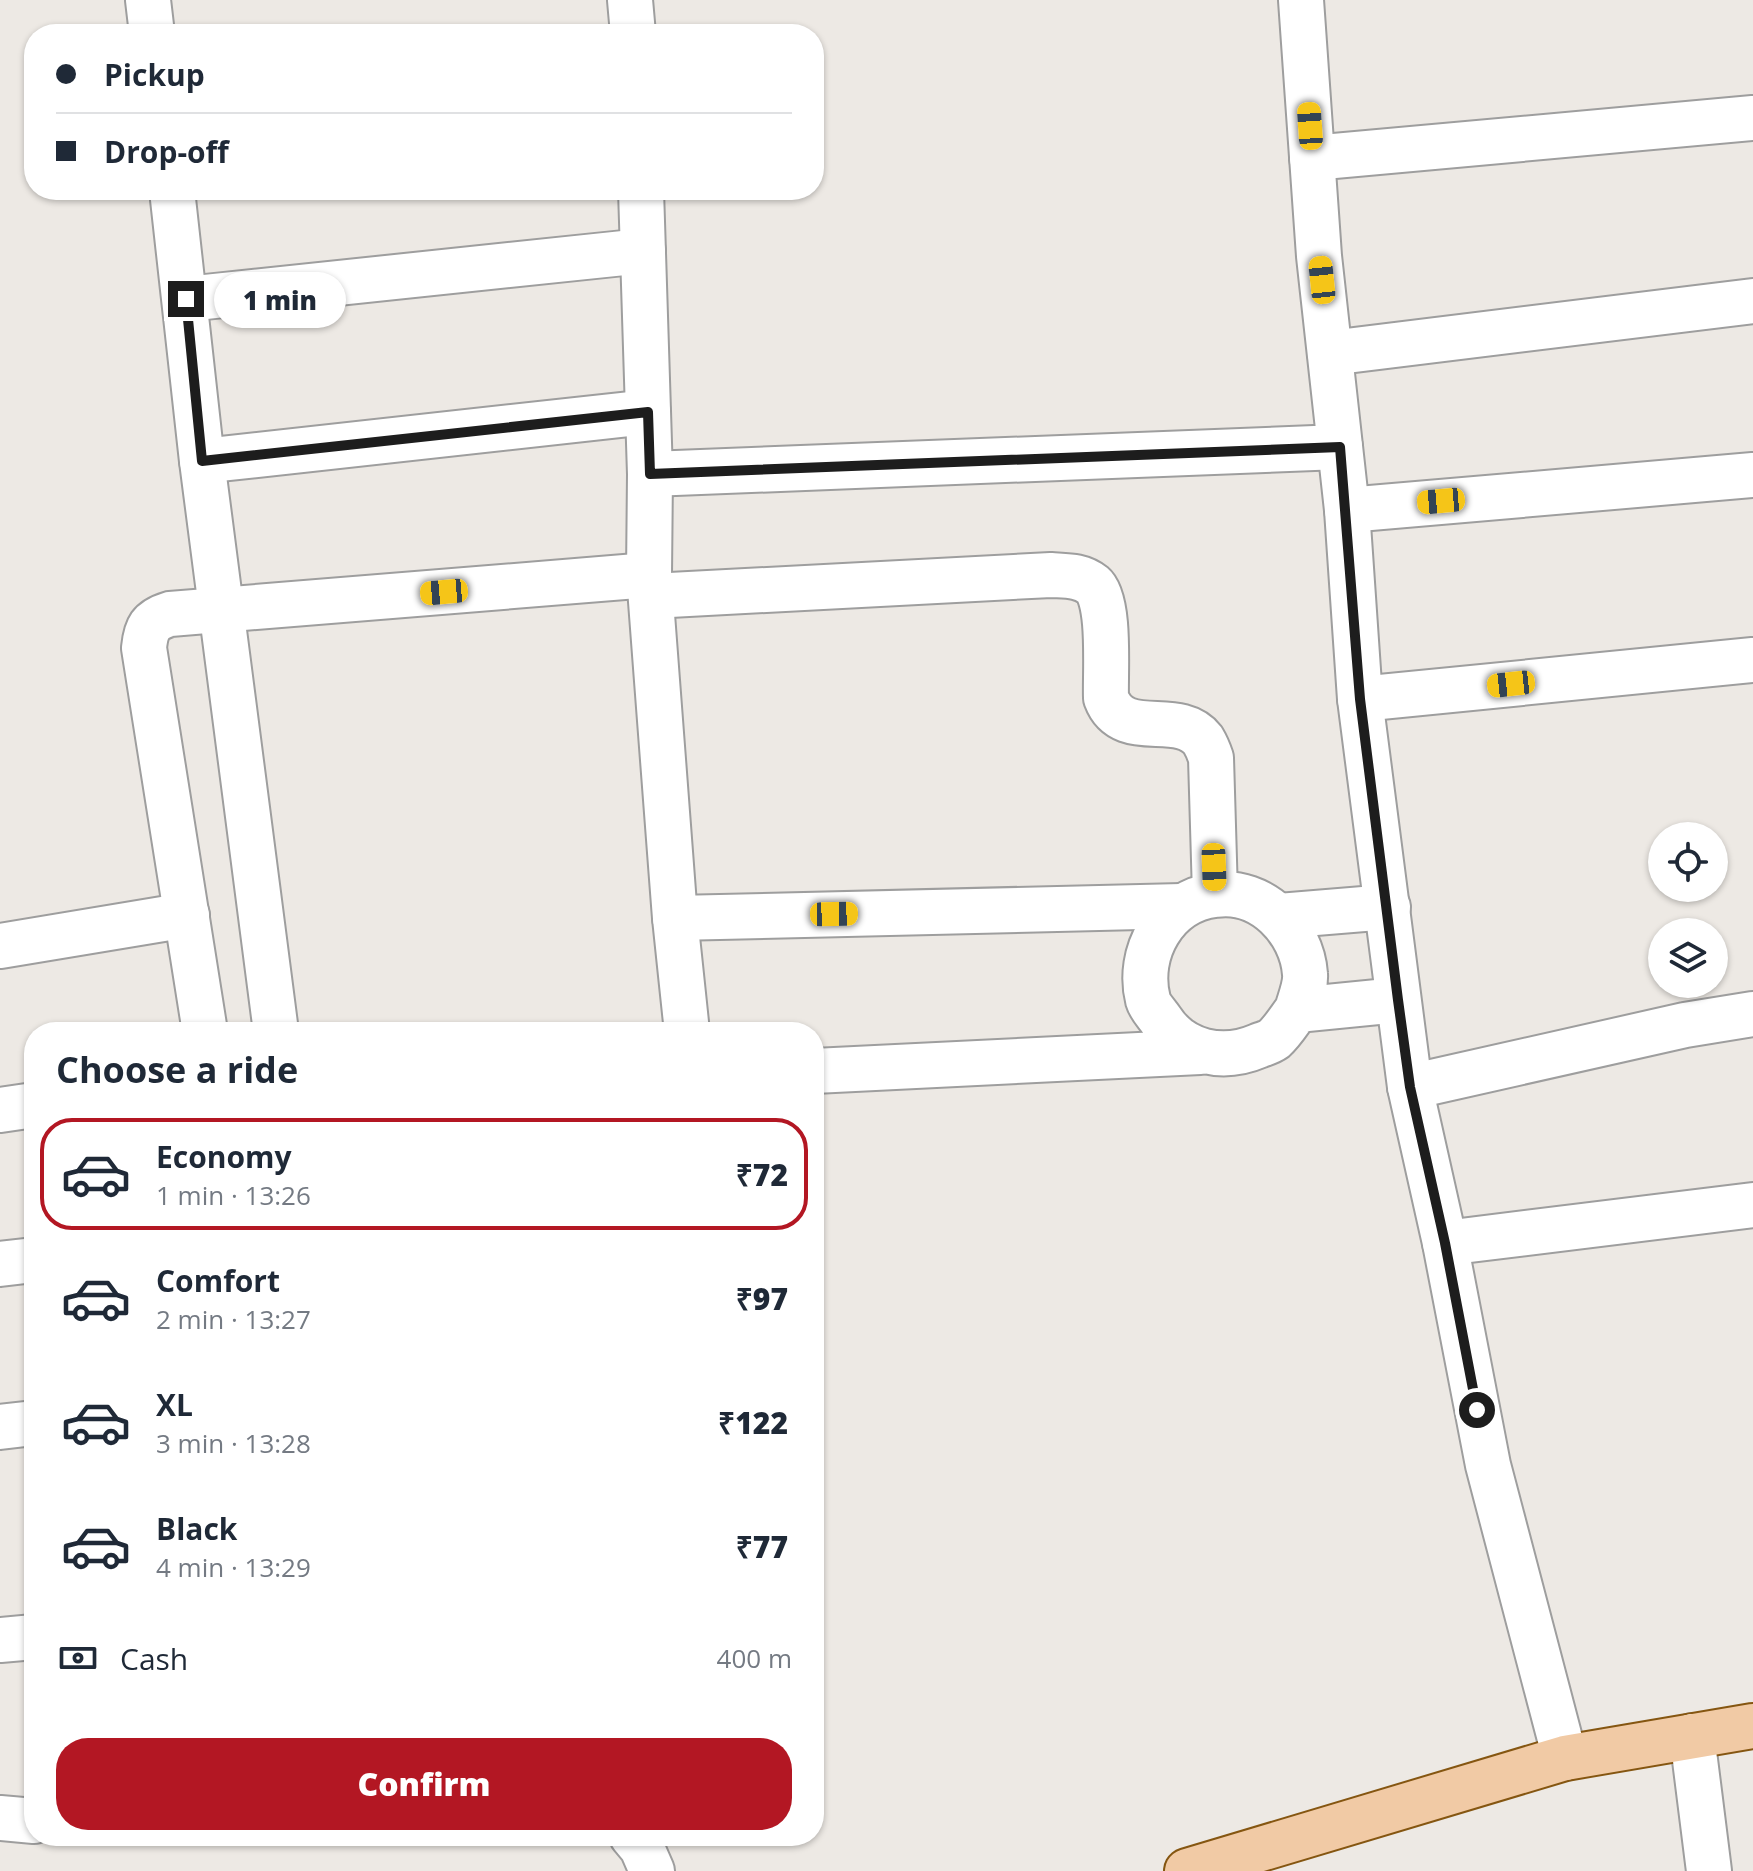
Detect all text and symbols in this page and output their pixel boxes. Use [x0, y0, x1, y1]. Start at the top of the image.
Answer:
text: Pickup [104, 54, 205, 95]
car [1296, 101, 1324, 151]
text: Drop-off [104, 131, 229, 172]
car [1308, 255, 1336, 305]
callout: 1 min [214, 271, 346, 327]
route end [168, 281, 204, 317]
text: 1 min [243, 282, 317, 318]
car [1416, 487, 1466, 515]
car [419, 578, 469, 606]
car [1486, 670, 1536, 698]
map controls [1648, 822, 1728, 998]
button: locate [1648, 822, 1728, 902]
car [1201, 843, 1227, 891]
car [810, 902, 858, 926]
button: layers [1648, 918, 1728, 998]
text: Choose a ride [56, 1045, 298, 1094]
text: Economy [156, 1136, 292, 1177]
icon: car [60, 1138, 132, 1210]
text: ₹72 [736, 1154, 788, 1195]
text: 1 min · 13:26 [156, 1177, 311, 1213]
text: Comfort [156, 1260, 280, 1301]
icon: car [60, 1262, 132, 1334]
text: ₹97 [736, 1278, 788, 1319]
text: 2 min · 13:27 [156, 1301, 311, 1337]
text: XL [156, 1384, 193, 1425]
icon: car [60, 1386, 132, 1458]
route start [1459, 1392, 1495, 1428]
text: ₹122 [718, 1402, 788, 1443]
text: 3 min · 13:28 [156, 1425, 311, 1461]
text: Black [156, 1508, 237, 1549]
icon: car [60, 1510, 132, 1582]
text: ₹77 [736, 1526, 788, 1567]
text: 4 min · 13:29 [156, 1549, 311, 1585]
icon: cash [56, 1636, 100, 1680]
text: Cash [120, 1638, 188, 1679]
text: 400 m [717, 1640, 792, 1676]
button: Confirm [56, 1738, 792, 1830]

